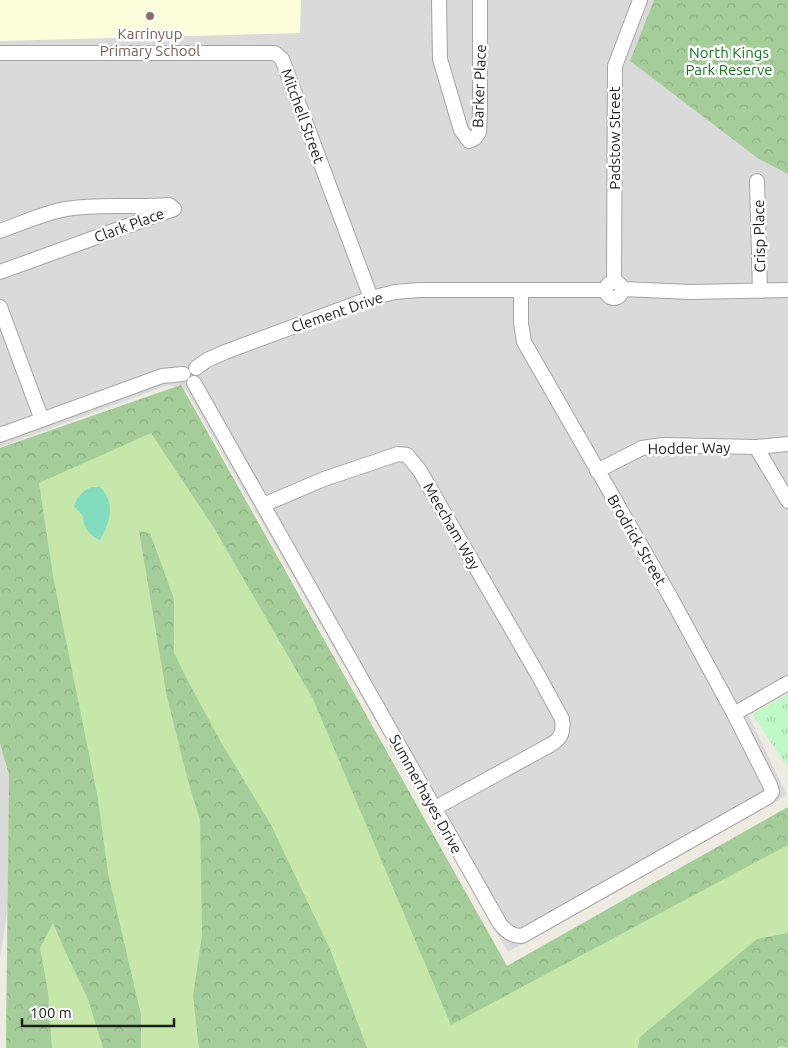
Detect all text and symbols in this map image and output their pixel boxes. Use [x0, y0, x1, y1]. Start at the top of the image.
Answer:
marker: Karrinyup Primary School [144, 10, 156, 22]
place label: Karrinyup Primary School [100, 25, 200, 59]
street label: Barker Place [469, 44, 489, 128]
park label: North Kings Park Reserve [685, 44, 773, 78]
street label: Mitchell Street [278, 66, 328, 166]
street label: Padstow Street [606, 86, 623, 190]
street label: Crisp Place [750, 199, 768, 273]
street label: Clark Place [92, 204, 166, 246]
street label: Clement Drive [289, 288, 385, 336]
street label: Hodder Way [648, 439, 730, 457]
street label: Meecham Way [420, 479, 484, 573]
street label: Brodrick Street [604, 492, 670, 588]
street label: Summerhayes Drive [386, 732, 466, 856]
scale bar [22, 996, 175, 1028]
text: 100 m [30, 1004, 72, 1021]

